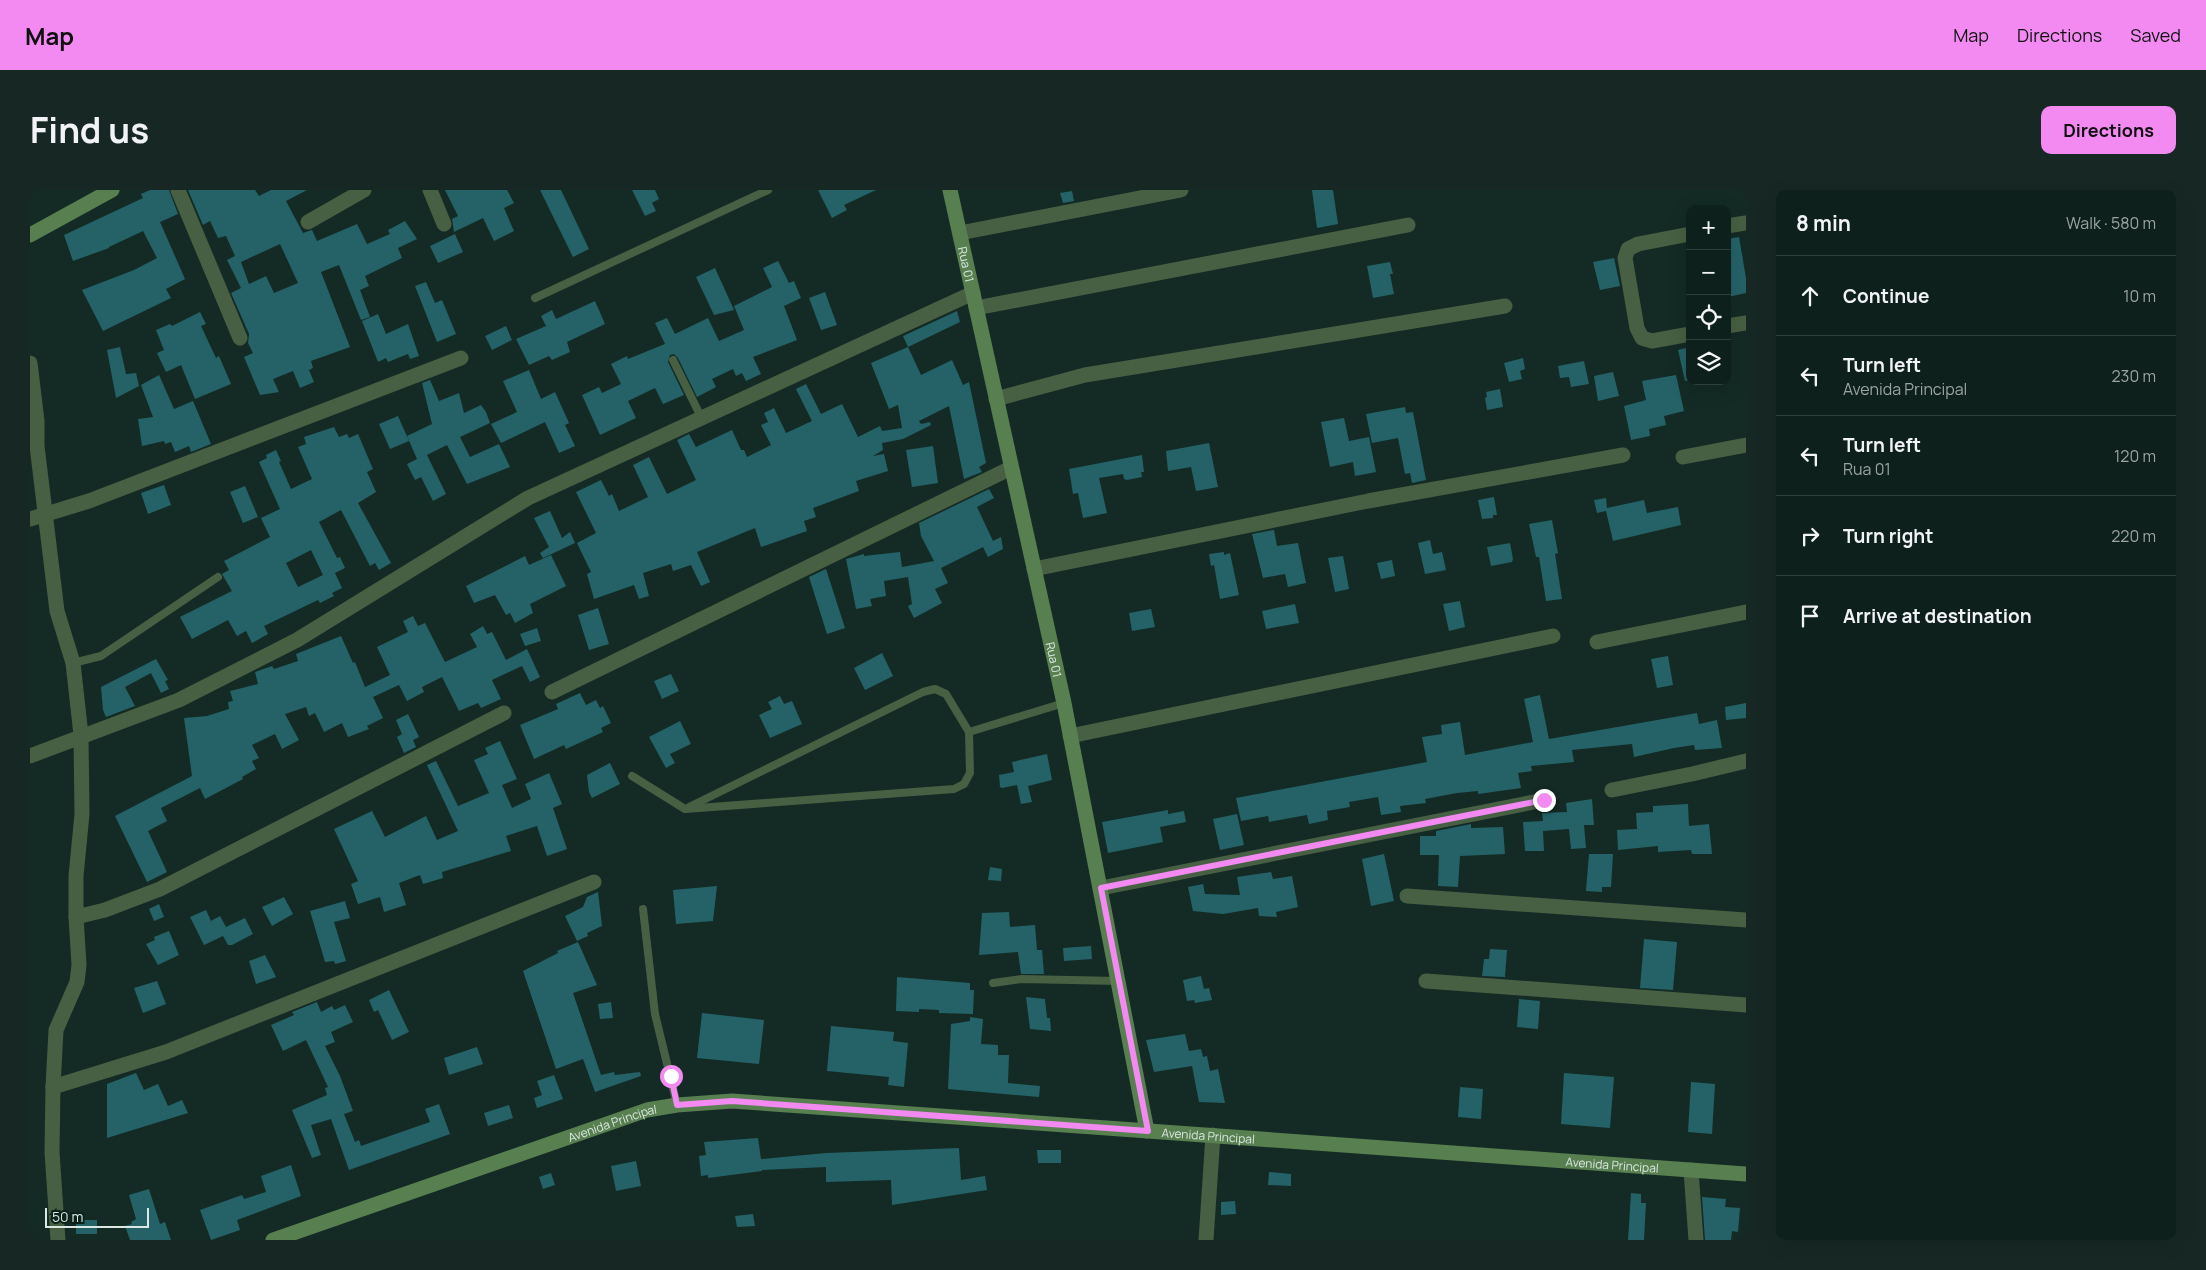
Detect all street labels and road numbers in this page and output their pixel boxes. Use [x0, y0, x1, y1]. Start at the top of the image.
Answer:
street label: Rua 01 [954, 245, 979, 284]
street label: Rua 01 [1042, 640, 1067, 679]
street label: Avenida Principal [565, 1100, 658, 1145]
street label: Avenida Principal [1161, 1123, 1255, 1147]
street label: Avenida Principal [1565, 1153, 1659, 1176]

